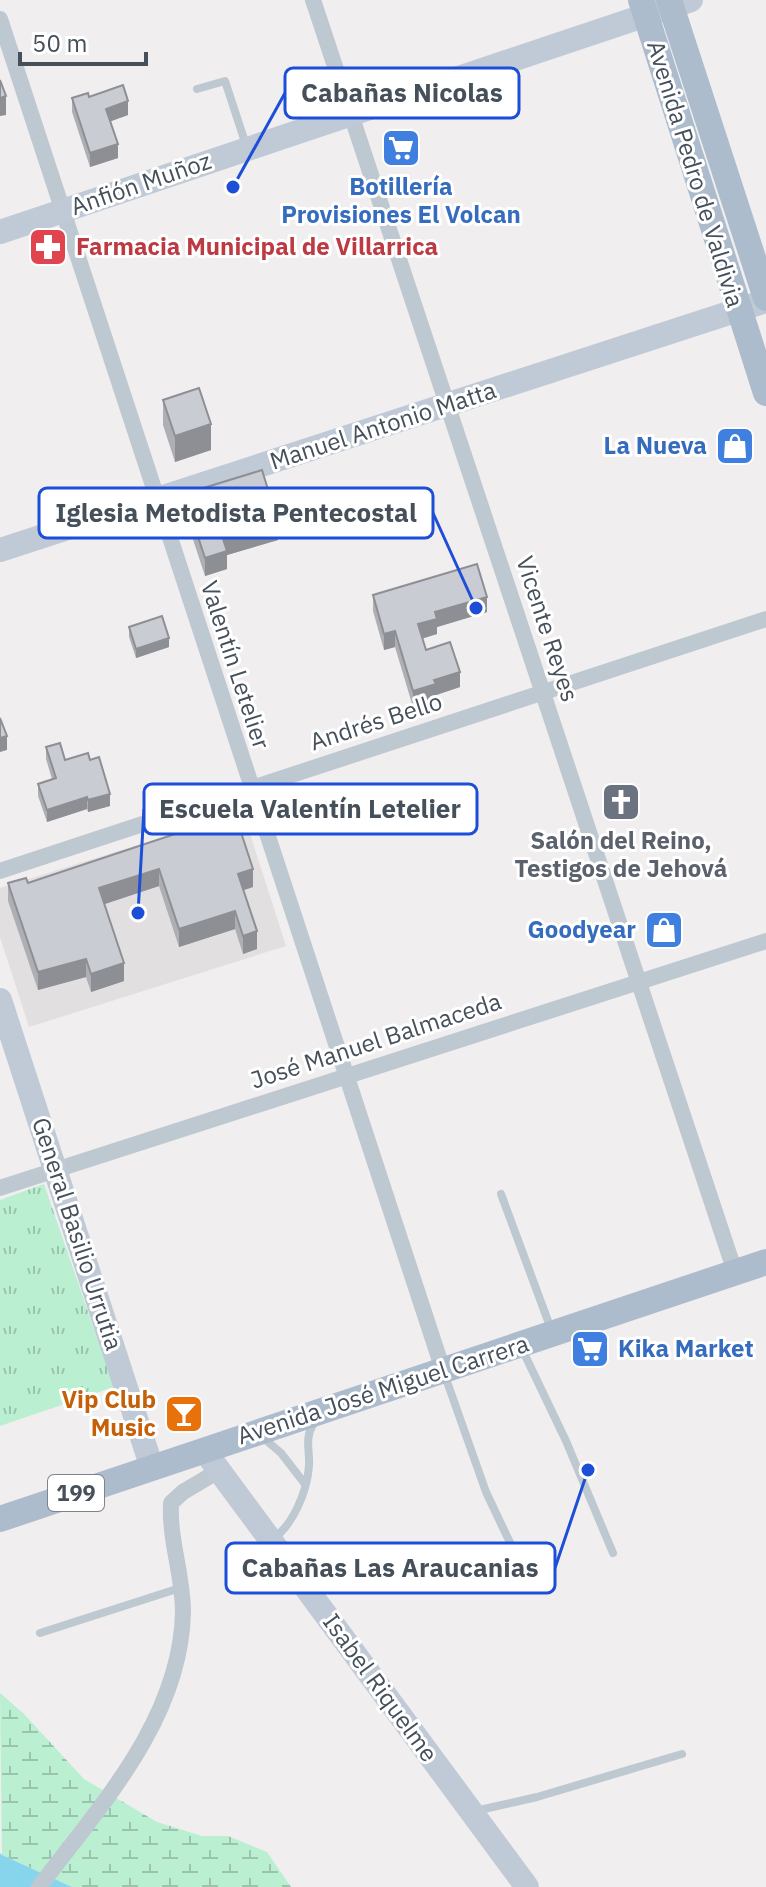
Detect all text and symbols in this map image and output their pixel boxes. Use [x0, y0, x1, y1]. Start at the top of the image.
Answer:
scale bar [20, 16, 146, 66]
text: 50 m [32, 27, 87, 59]
street label: Avenida Pedro de Valdivia [640, 36, 752, 311]
callout: Cabañas Nicolas [285, 68, 519, 118]
text: Cabañas Nicolas [301, 75, 503, 109]
supermarket icon: Botillería Provisiones El Volcan [380, 127, 422, 169]
street label: Anfión Muñoz [66, 144, 215, 222]
place label: Botillería Provisiones El Volcan [281, 170, 521, 230]
pharmacy icon: Farmacia Municipal de Villarrica [27, 226, 69, 268]
place label: Farmacia Municipal de Villarrica [76, 230, 438, 262]
street label: Manuel Antonio Matta [265, 373, 500, 477]
shop icon: La Nueva [714, 425, 756, 467]
place label: La Nueva [604, 429, 707, 461]
callout: Iglesia Metodista Pentecostal [39, 488, 433, 538]
text: Iglesia Metodista Pentecostal [55, 495, 417, 529]
street label: Vicente Reyes [509, 552, 587, 706]
street label: Valentín Letelier [194, 577, 278, 753]
street label: Andrés Bello [305, 685, 446, 757]
church icon: Salón del Reino, Testigos de Jehová [600, 781, 642, 823]
callout: Escuela Valentín Letelier [144, 784, 477, 834]
text: Escuela Valentín Letelier [159, 791, 461, 825]
place label: Salón del Reino, Testigos de Jehová [515, 824, 727, 884]
shop icon: Goodyear [643, 909, 685, 951]
place label: Goodyear [528, 913, 636, 945]
street label: José Manuel Balmaceda [246, 984, 505, 1096]
street label: General Basilio Urrutia [25, 1113, 131, 1354]
street label: Avenida José Miguel Carrera [233, 1327, 533, 1451]
supermarket icon: Kika Market [569, 1328, 611, 1370]
place label: Kika Market [618, 1332, 754, 1364]
place label: Vip Club Music [61, 1383, 156, 1443]
bar icon: Vip Club Music [163, 1393, 205, 1435]
road number: 199 [48, 1475, 104, 1511]
callout: Cabañas Las Araucanias [226, 1543, 555, 1593]
text: Cabañas Las Araucanias [241, 1550, 539, 1584]
street label: Isabel Riquelme [316, 1607, 446, 1768]

